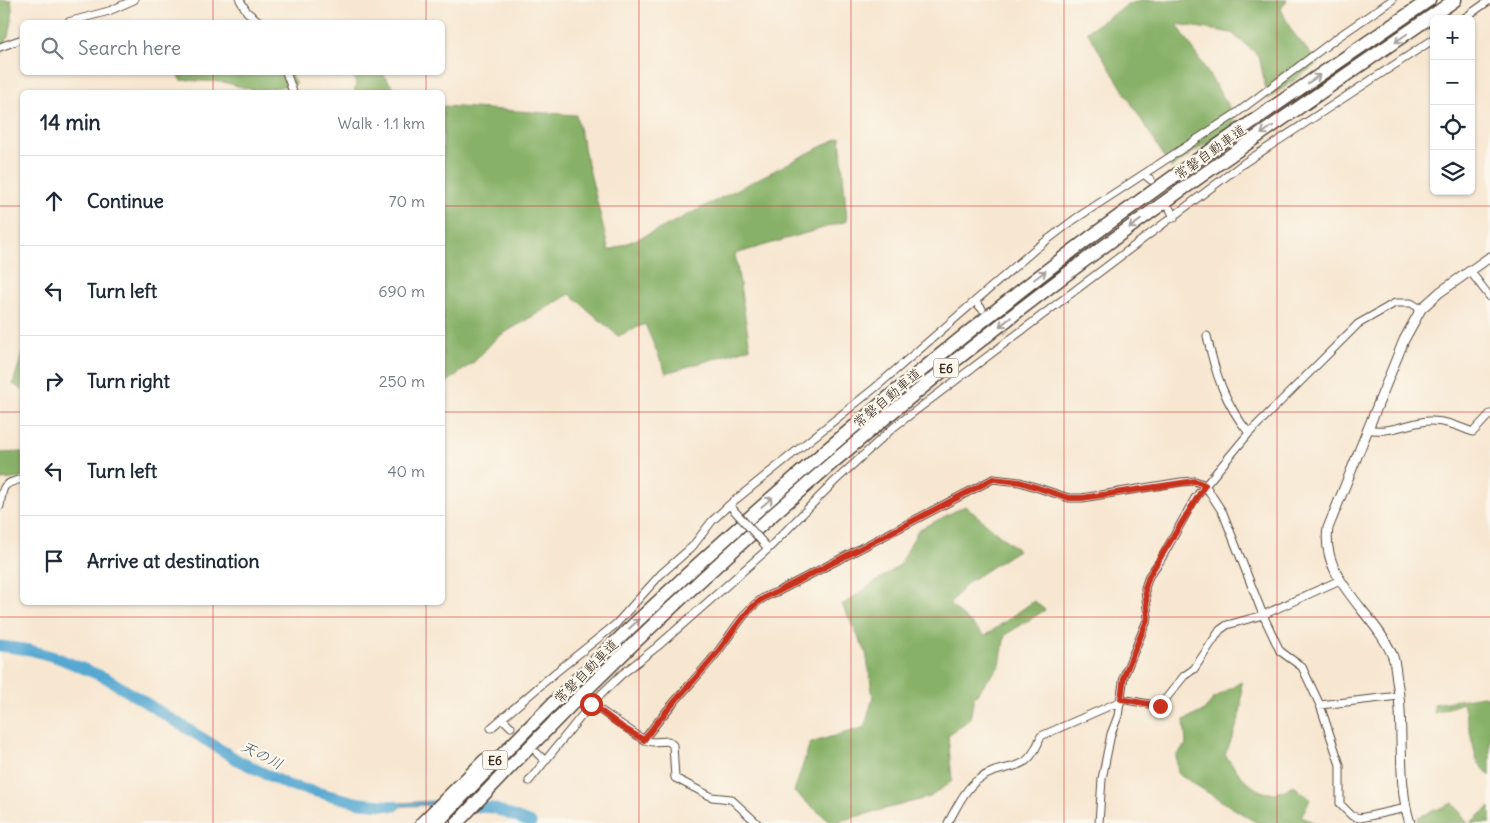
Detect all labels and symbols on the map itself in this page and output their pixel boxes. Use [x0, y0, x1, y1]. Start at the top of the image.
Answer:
one-way arrow [1394, 33, 1408, 43]
one-way arrow [1307, 74, 1321, 84]
street label: 常磐自動車道 [1170, 121, 1250, 183]
one-way arrow [1260, 125, 1274, 135]
one-way arrow [1128, 219, 1142, 229]
one-way arrow [1033, 270, 1046, 281]
one-way arrow [999, 317, 1012, 328]
road number: E6 [934, 358, 958, 378]
street label: 常磐自動車道 [849, 364, 925, 432]
one-way arrow [760, 496, 773, 507]
one-way arrow [628, 618, 640, 630]
street label: 常磐自動車道 [550, 635, 622, 707]
route start [580, 693, 603, 716]
route end [1149, 695, 1172, 718]
water label: 天の川 [238, 736, 286, 774]
road number: E6 [482, 750, 508, 770]

